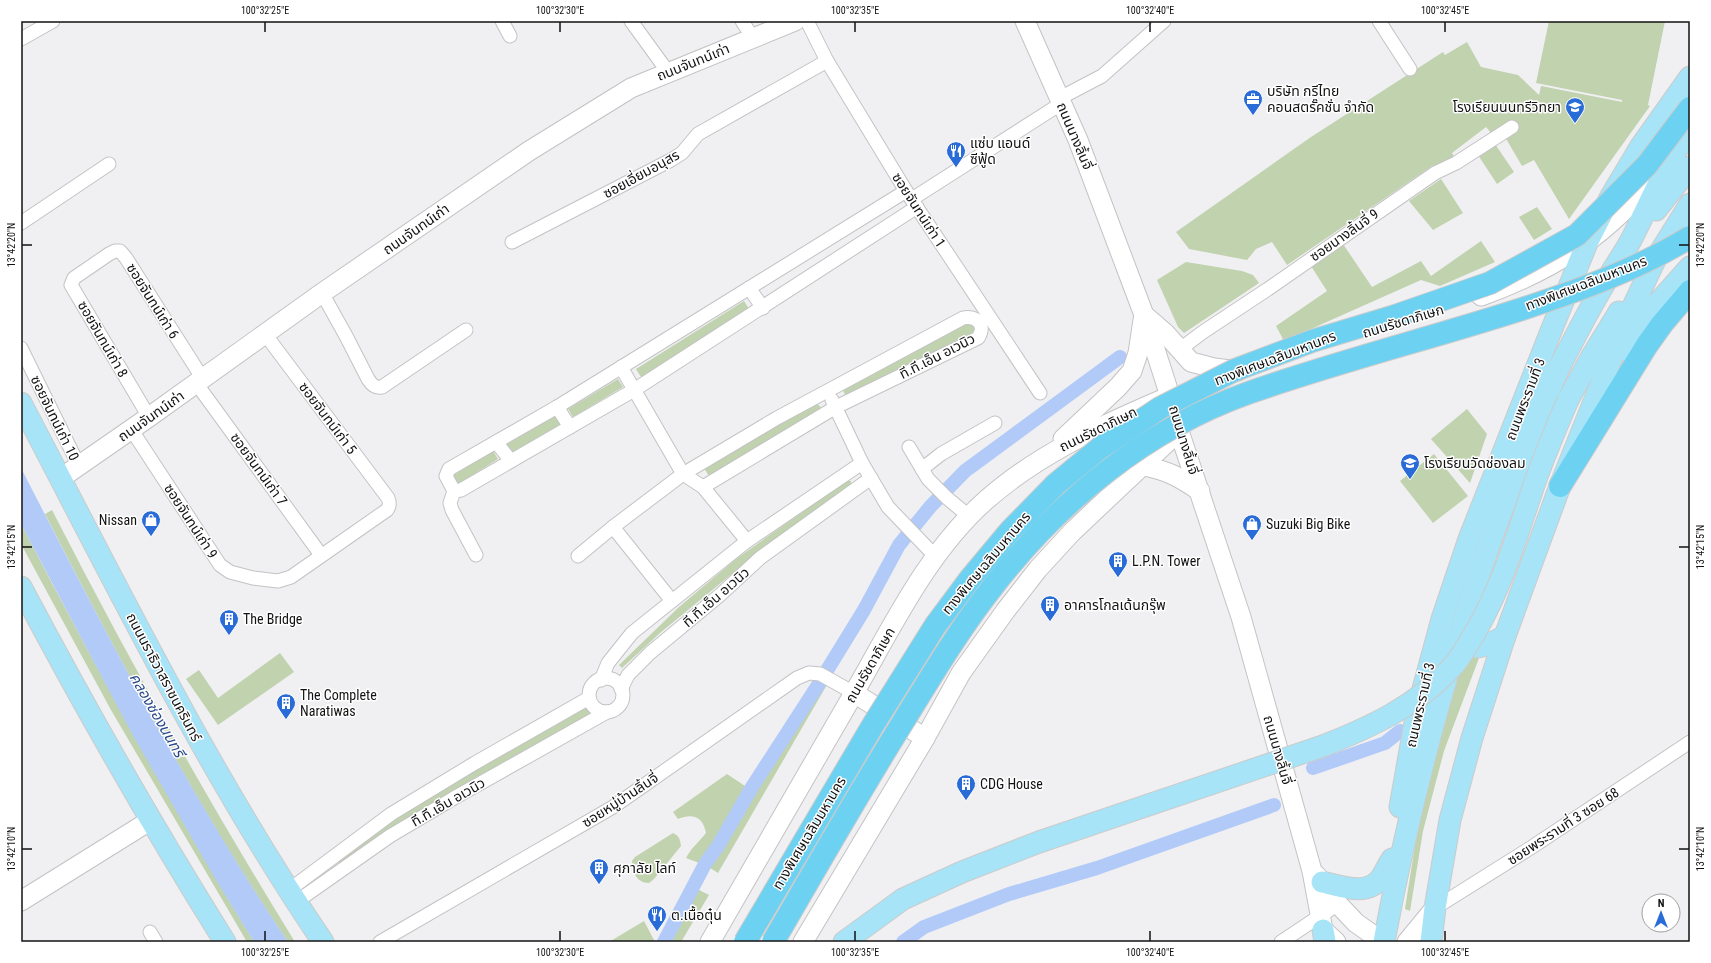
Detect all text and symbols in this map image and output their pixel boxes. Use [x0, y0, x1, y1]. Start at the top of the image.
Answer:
text: 100°32'25"E [241, 5, 289, 16]
text: 100°32'30"E [536, 5, 584, 16]
text: 100°32'35"E [831, 5, 879, 16]
text: 100°32'40"E [1126, 5, 1174, 16]
text: 100°32'45"E [1421, 5, 1469, 16]
street label: ถนนจันทน์เก่า [654, 40, 732, 84]
place label: บริษัท กรีไทย คอนสตรั๊คชั่น จำกัด [1267, 83, 1374, 115]
office icon: บริษัท กรีไทย คอนสตรั๊คชั่น จำกัด [1242, 88, 1264, 116]
school or university icon: โรงเรียนนนทรีวิทยา [1564, 96, 1586, 124]
street label: ถนนนางลิ้นจี่ [1054, 99, 1098, 172]
place label: โรงเรียนนนทรีวิทยา [1453, 99, 1561, 115]
place label: แซ่บ แอนด์ ซีฟู้ด [970, 135, 1030, 168]
restaurant icon: แซ่บ แอนด์ ซีฟู้ด [945, 140, 967, 168]
street label: ซอยเอี่ยมอนุสร [599, 145, 682, 202]
street label: ซอยจันทน์เก่า 1 [889, 170, 949, 250]
street label: ถนนจันทน์เก่า [380, 200, 452, 258]
street label: ซอยนางลิ้นจี่ 9 [1305, 204, 1381, 265]
text: 13°42'20"N [6, 223, 17, 267]
text: 13°42'20"N [1695, 223, 1706, 267]
street label: ทางพิเศษเฉลิมมหานคร [1523, 252, 1649, 314]
street label: ซอยจันทน์เก่า 6 [124, 260, 183, 342]
street label: ซอยจันทน์เก่า 8 [75, 298, 131, 380]
street label: ถนนรัชดาภิเษก [1360, 301, 1446, 341]
street label: ทางพิเศษเฉลิมมหานคร [1212, 327, 1338, 389]
street label: ที.ที.เอ็น อเวนิว [897, 330, 977, 382]
street label: ถนนพระรามที่ 3 [1500, 355, 1548, 442]
street label: ซอยจันทน์เก่า 10 [28, 373, 83, 463]
street label: ซอยจันทน์เก่า 5 [296, 379, 360, 457]
street label: ถนนจันทน์เก่า [115, 387, 187, 445]
street label: ถนนรัชดาภิเษก [1057, 403, 1139, 455]
street label: ถนนนางลิ้นจี่ [1166, 403, 1204, 476]
street label: ซอยจันทน์เก่า 7 [227, 430, 291, 508]
school or university icon: โรงเรียนวัดช่องลม [1399, 452, 1421, 480]
place label: โรงเรียนวัดช่องลม [1424, 455, 1526, 471]
street label: ซอยจันทน์เก่า 9 [161, 481, 221, 561]
street label: ทางพิเศษเฉลิมมหานคร [938, 508, 1034, 617]
shop icon: Nissan [140, 509, 162, 537]
place label: Nissan [99, 512, 137, 528]
shop icon: Suzuki Big Bike [1241, 513, 1263, 541]
place label: Suzuki Big Bike [1266, 516, 1351, 532]
text: 13°42'15"N [6, 525, 17, 569]
text: 13°42'15"N [1695, 525, 1706, 569]
building icon: L.P.N. Tower [1107, 550, 1129, 578]
place label: L.P.N. Tower [1132, 553, 1200, 569]
street label: ที.ที.เอ็น อเวนิว [680, 564, 752, 630]
building icon: อาคารโกลเด้นกรุ๊พ [1039, 594, 1061, 622]
place label: อาคารโกลเด้นกรุ๊พ [1064, 597, 1166, 614]
building icon: The Bridge [218, 608, 240, 636]
street label: ถนนนราธิวาสราชนครินทร์ [123, 610, 205, 745]
place label: The Bridge [243, 611, 303, 627]
street label: ถนนรัชดาภิเษก [842, 625, 898, 705]
street label: ถนนพระรามที่ 3 [1401, 661, 1438, 749]
water label: คลองช่องนนทรี [126, 670, 190, 763]
place label: The Complete Naratiwas [300, 687, 377, 719]
building icon: The Complete Naratiwas [275, 692, 297, 720]
street label: ถนนนางลิ้นจี่ [1260, 713, 1297, 787]
street label: ซอยหมู่บ้านลิ้นจี่ [578, 768, 662, 831]
building icon: CDG House [955, 773, 977, 801]
street label: ที.ที.เอ็น อเวนิว [408, 774, 488, 830]
street label: ทางพิเศษเฉลิมมหานคร [769, 774, 849, 892]
place label: CDG House [980, 776, 1043, 792]
street label: ซอยพระรามที่ 3 ซอย 68 [1503, 782, 1622, 868]
text: 13°42'10"N [6, 827, 17, 871]
text: 13°42'10"N [1695, 827, 1706, 871]
building icon: ศุภาลัย ไลท์ [588, 857, 610, 885]
place label: ศุภาลัย ไลท์ [613, 860, 676, 877]
north arrow [1641, 893, 1681, 933]
text: N [1658, 897, 1665, 910]
restaurant icon: ต.เนื้อตุ๋น [646, 904, 668, 932]
place label: ต.เนื้อตุ๋น [671, 905, 722, 924]
text: 100°32'25"E [241, 947, 289, 958]
text: 100°32'30"E [536, 947, 584, 958]
text: 100°32'35"E [831, 947, 879, 958]
text: 100°32'40"E [1126, 947, 1174, 958]
text: 100°32'45"E [1421, 947, 1469, 958]

